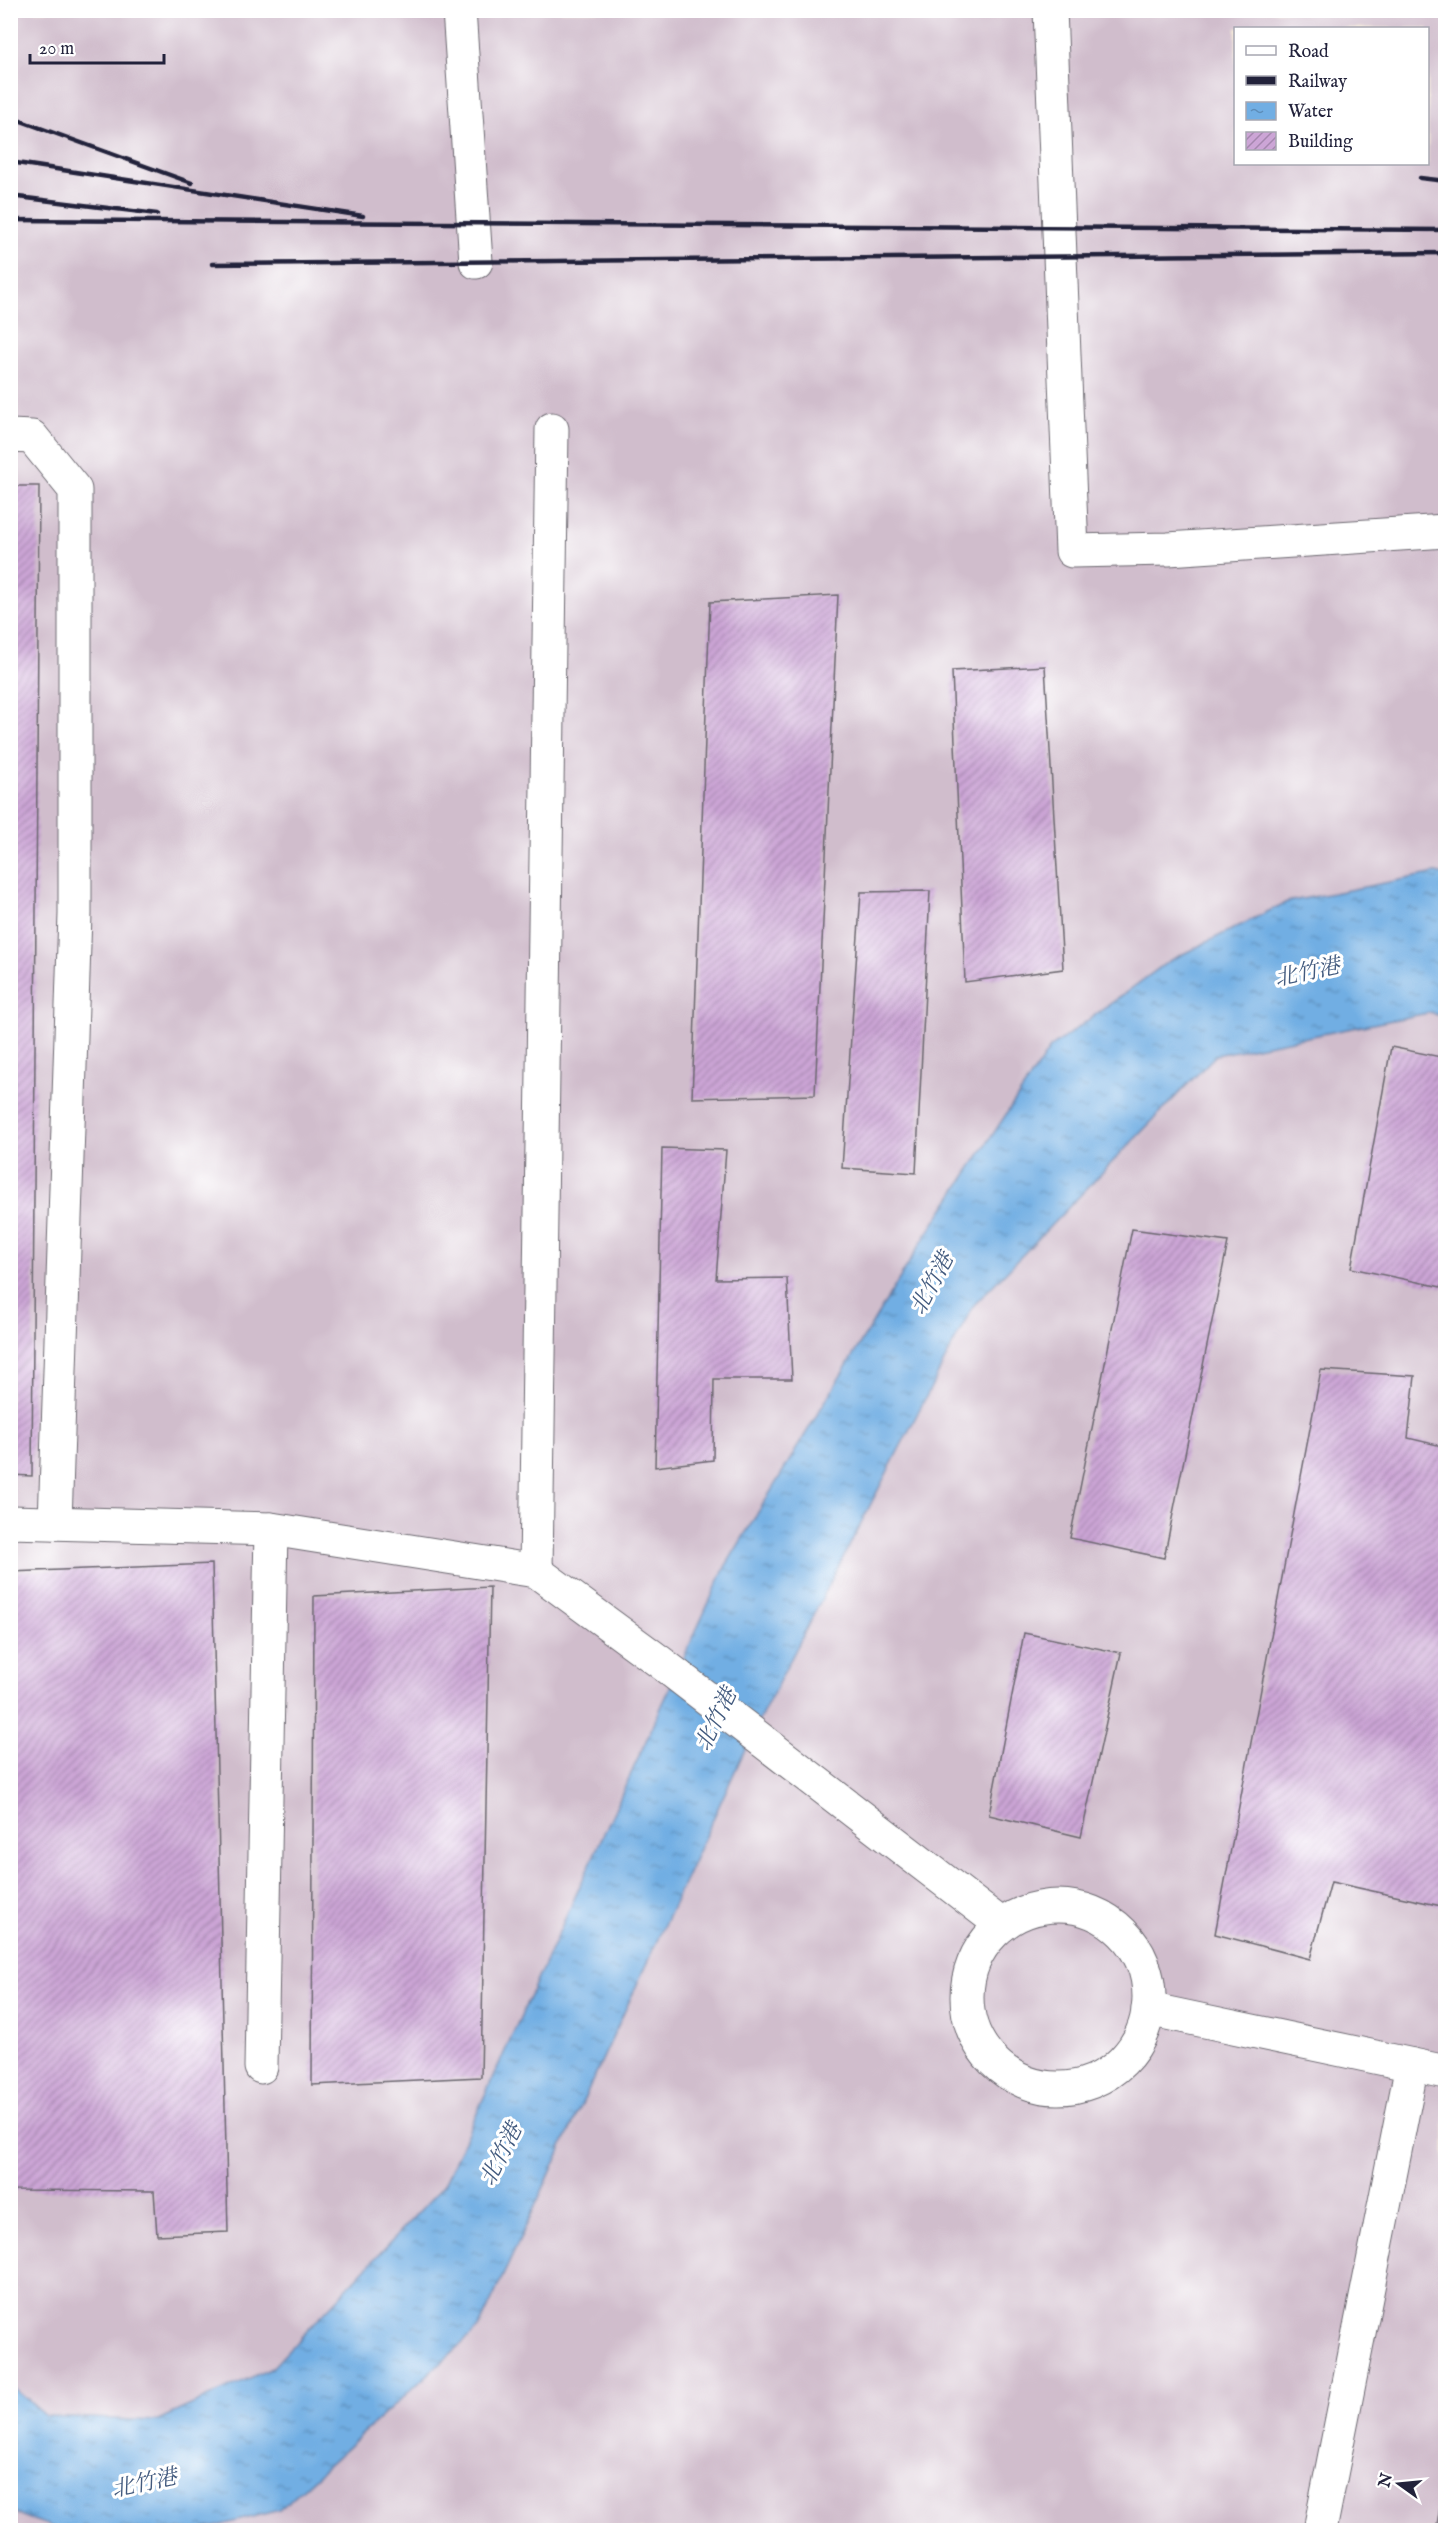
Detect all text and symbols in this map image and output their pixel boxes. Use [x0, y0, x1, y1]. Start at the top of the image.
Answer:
scale bar [30, 27, 164, 65]
legend [1234, 27, 1429, 165]
text: 20 m [39, 38, 74, 61]
text: Road [1288, 41, 1329, 64]
text: Railway [1288, 71, 1347, 94]
text: Water [1288, 101, 1333, 124]
text: Building [1288, 131, 1353, 154]
water label: 北竹港 [1272, 952, 1346, 994]
water label: 北竹港 [905, 1246, 962, 1320]
water label: 北竹港 [690, 1681, 745, 1756]
water label: 北竹港 [474, 2116, 531, 2191]
north arrow [1369, 2454, 1429, 2514]
water label: 北竹港 [109, 2463, 183, 2505]
text: N [1375, 2471, 1398, 2491]

